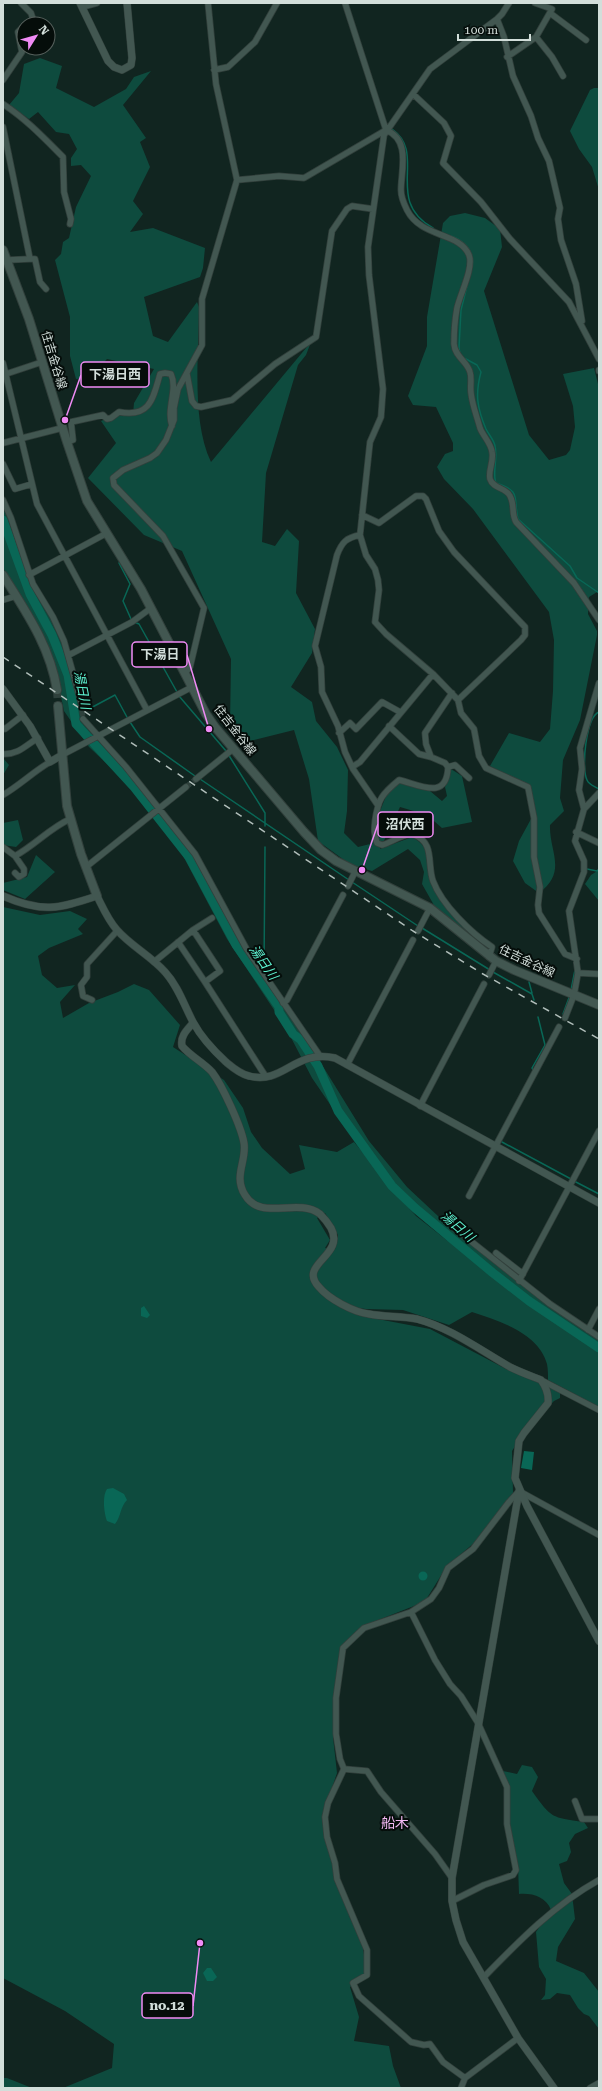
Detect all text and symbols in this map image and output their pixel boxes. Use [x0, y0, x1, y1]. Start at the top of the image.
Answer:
north arrow [16, 16, 56, 56]
scale bar [458, 16, 530, 42]
text: N [36, 23, 52, 38]
text: 100 m [464, 23, 498, 37]
street label: 住吉金谷線 [39, 329, 69, 391]
callout: 下湯日西 [81, 362, 149, 387]
text: 下湯日西 [89, 367, 141, 382]
callout: 下湯日 [132, 642, 187, 667]
text: 下湯日 [140, 647, 180, 662]
water label: 湯日川 [71, 670, 94, 713]
street label: 住吉金谷線 [211, 702, 259, 758]
callout: 沼伏西 [378, 812, 433, 837]
text: 沼伏西 [385, 817, 425, 832]
water label: 湯日川 [246, 942, 282, 984]
street label: 住吉金谷線 [497, 942, 557, 980]
water label: 湯日川 [438, 1208, 479, 1246]
district label: 船木 [381, 1815, 409, 1831]
callout: no.12 [142, 1993, 193, 2018]
text: no.12 [149, 1998, 185, 2013]

